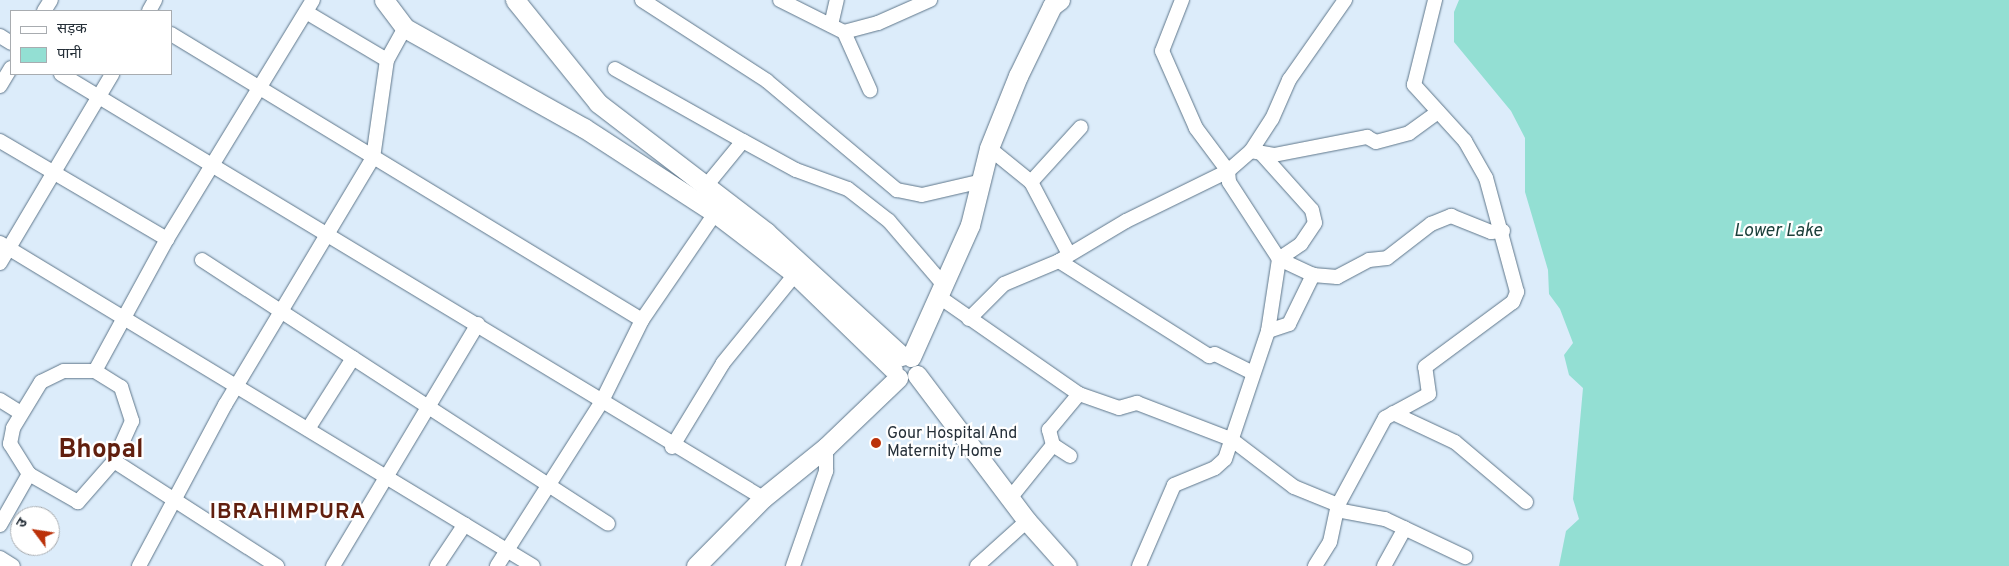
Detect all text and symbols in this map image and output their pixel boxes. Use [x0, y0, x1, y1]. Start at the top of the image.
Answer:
legend [10, 10, 172, 75]
text: सड़क [57, 20, 87, 39]
text: पानी [57, 45, 82, 64]
water label: Lower Lake [1734, 221, 1822, 243]
place label: Gour Hospital And Maternity Home [887, 424, 1018, 462]
district label: Bhopal [58, 435, 144, 467]
marker: Gour Hospital And Maternity Home [869, 436, 883, 450]
district label: IBRAHIMPURA [208, 500, 368, 526]
north arrow [10, 506, 60, 556]
text: उ [13, 516, 32, 531]

